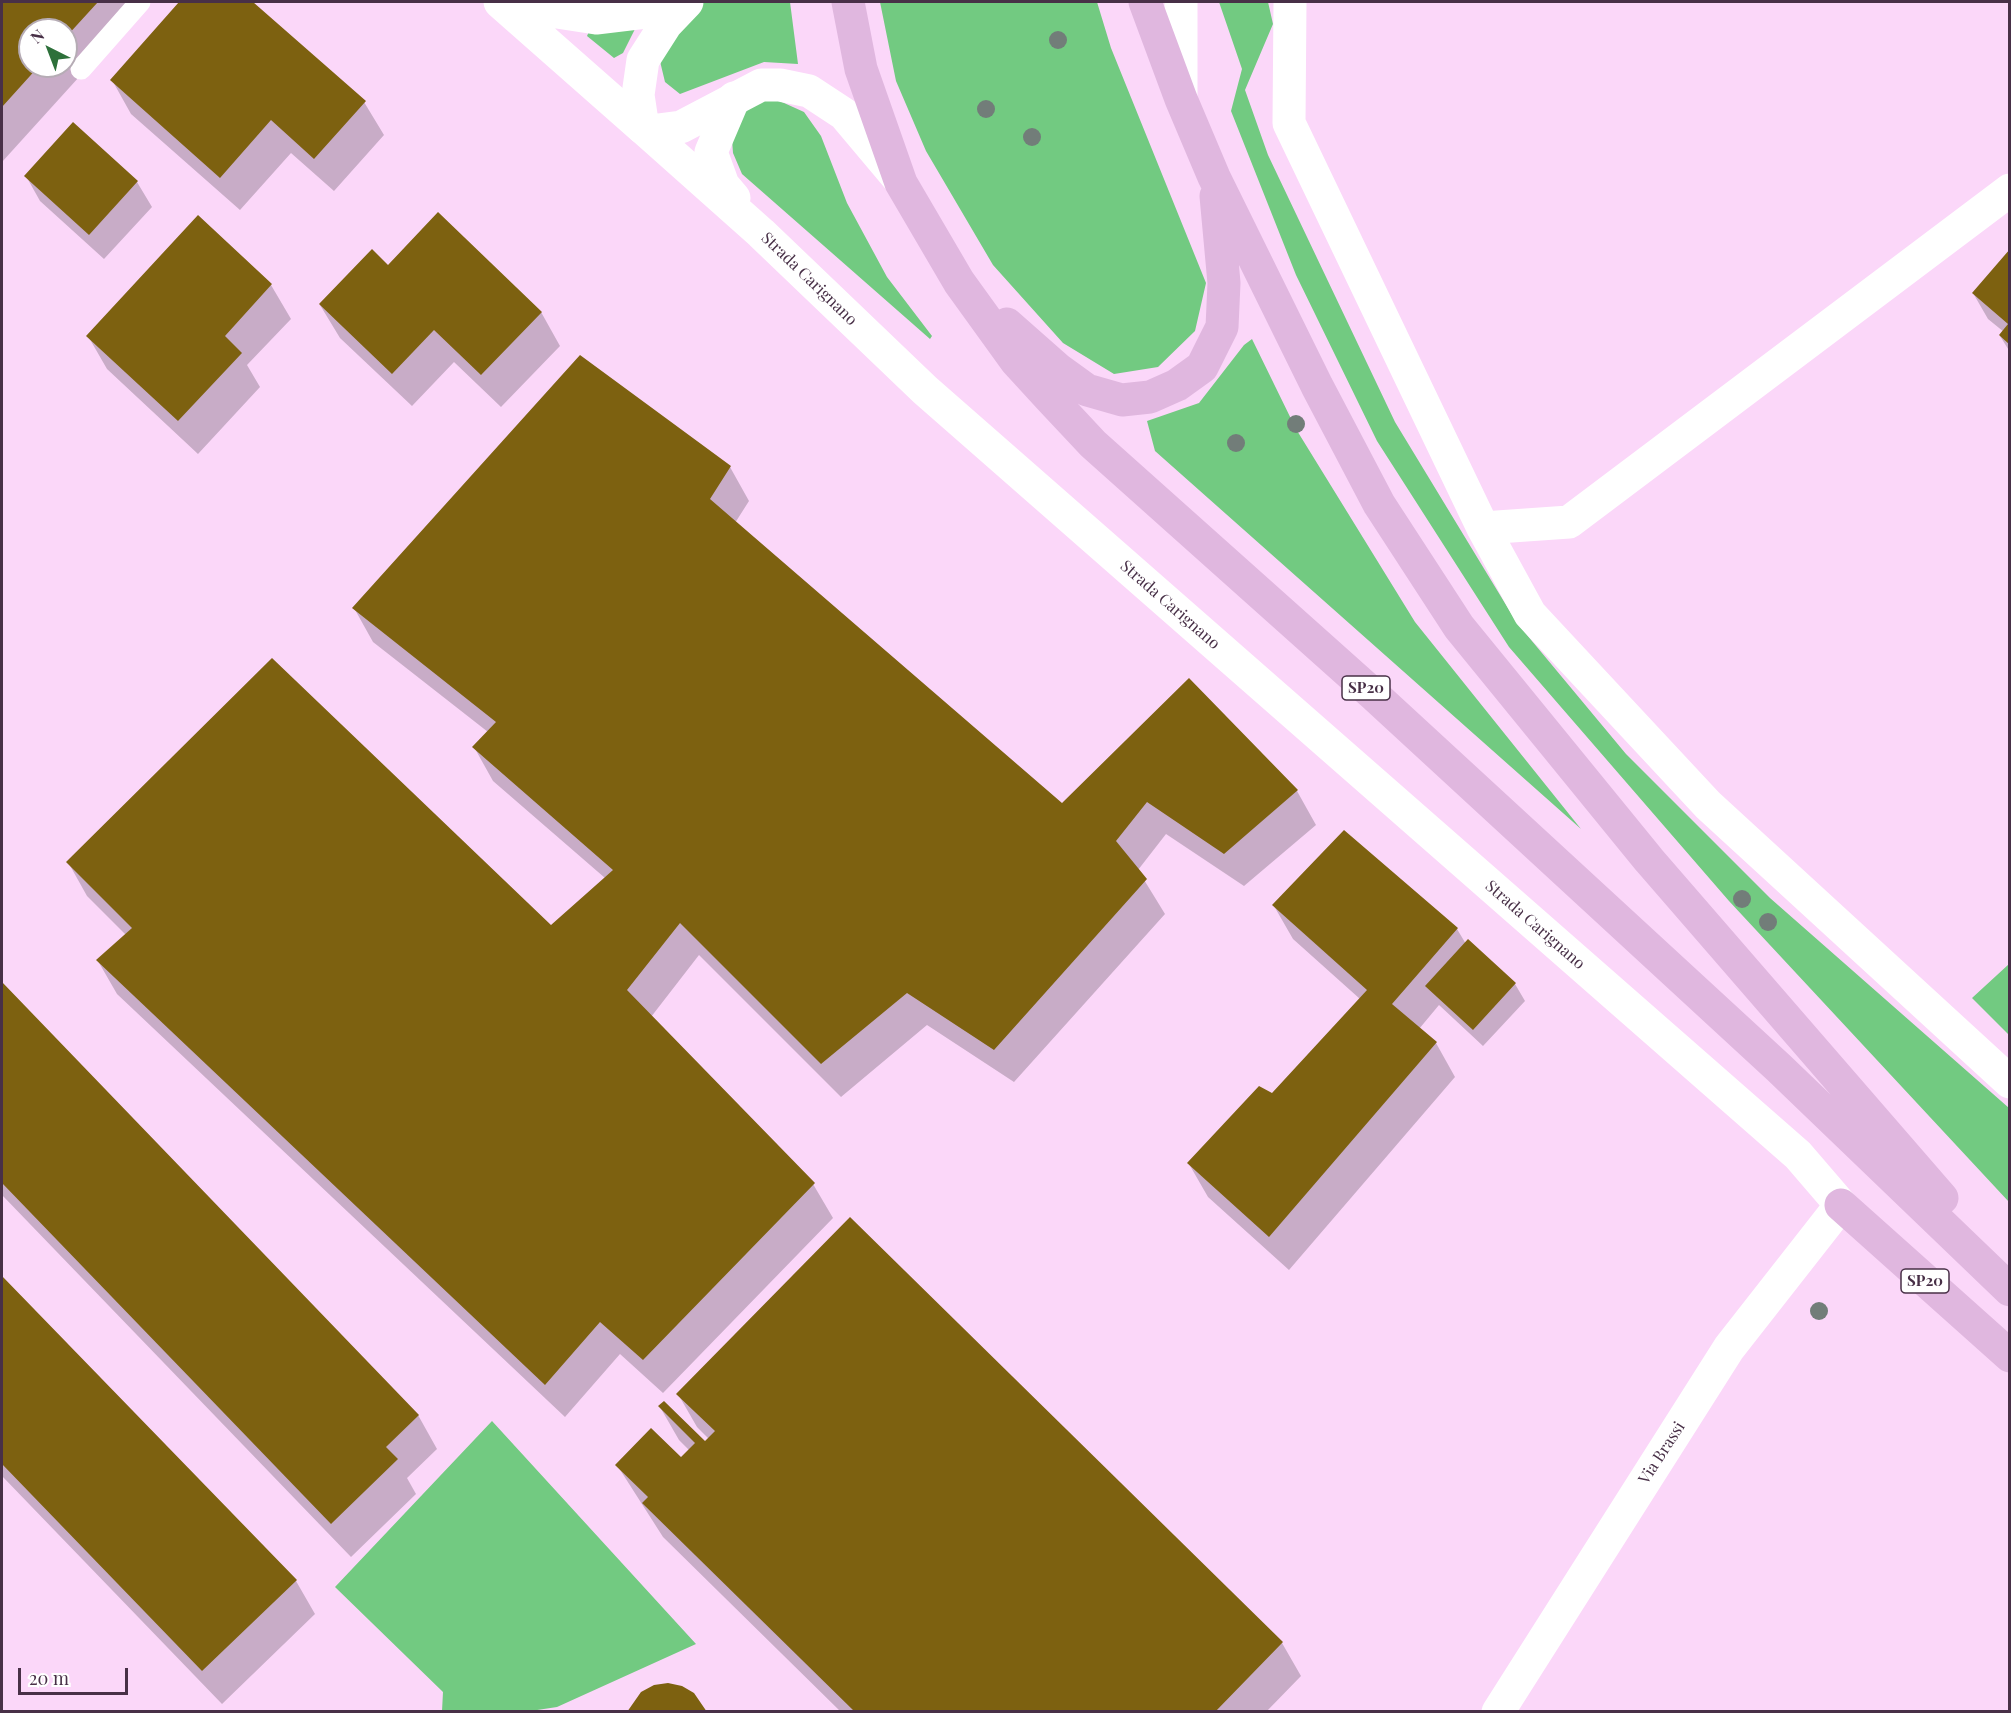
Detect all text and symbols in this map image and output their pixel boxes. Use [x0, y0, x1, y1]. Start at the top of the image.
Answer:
north arrow [18, 18, 78, 78]
text: N [26, 24, 48, 47]
street label: Strada Carignano [757, 228, 861, 330]
street label: Strada Carignano [1116, 557, 1224, 653]
road number: SP20 [1342, 676, 1390, 700]
street label: Strada Carignano [1481, 877, 1589, 973]
road number: SP20 [1901, 1269, 1949, 1293]
street label: Via Brassi [1635, 1418, 1689, 1488]
scale bar [21, 1656, 130, 1694]
text: 20 m [29, 1666, 69, 1690]

